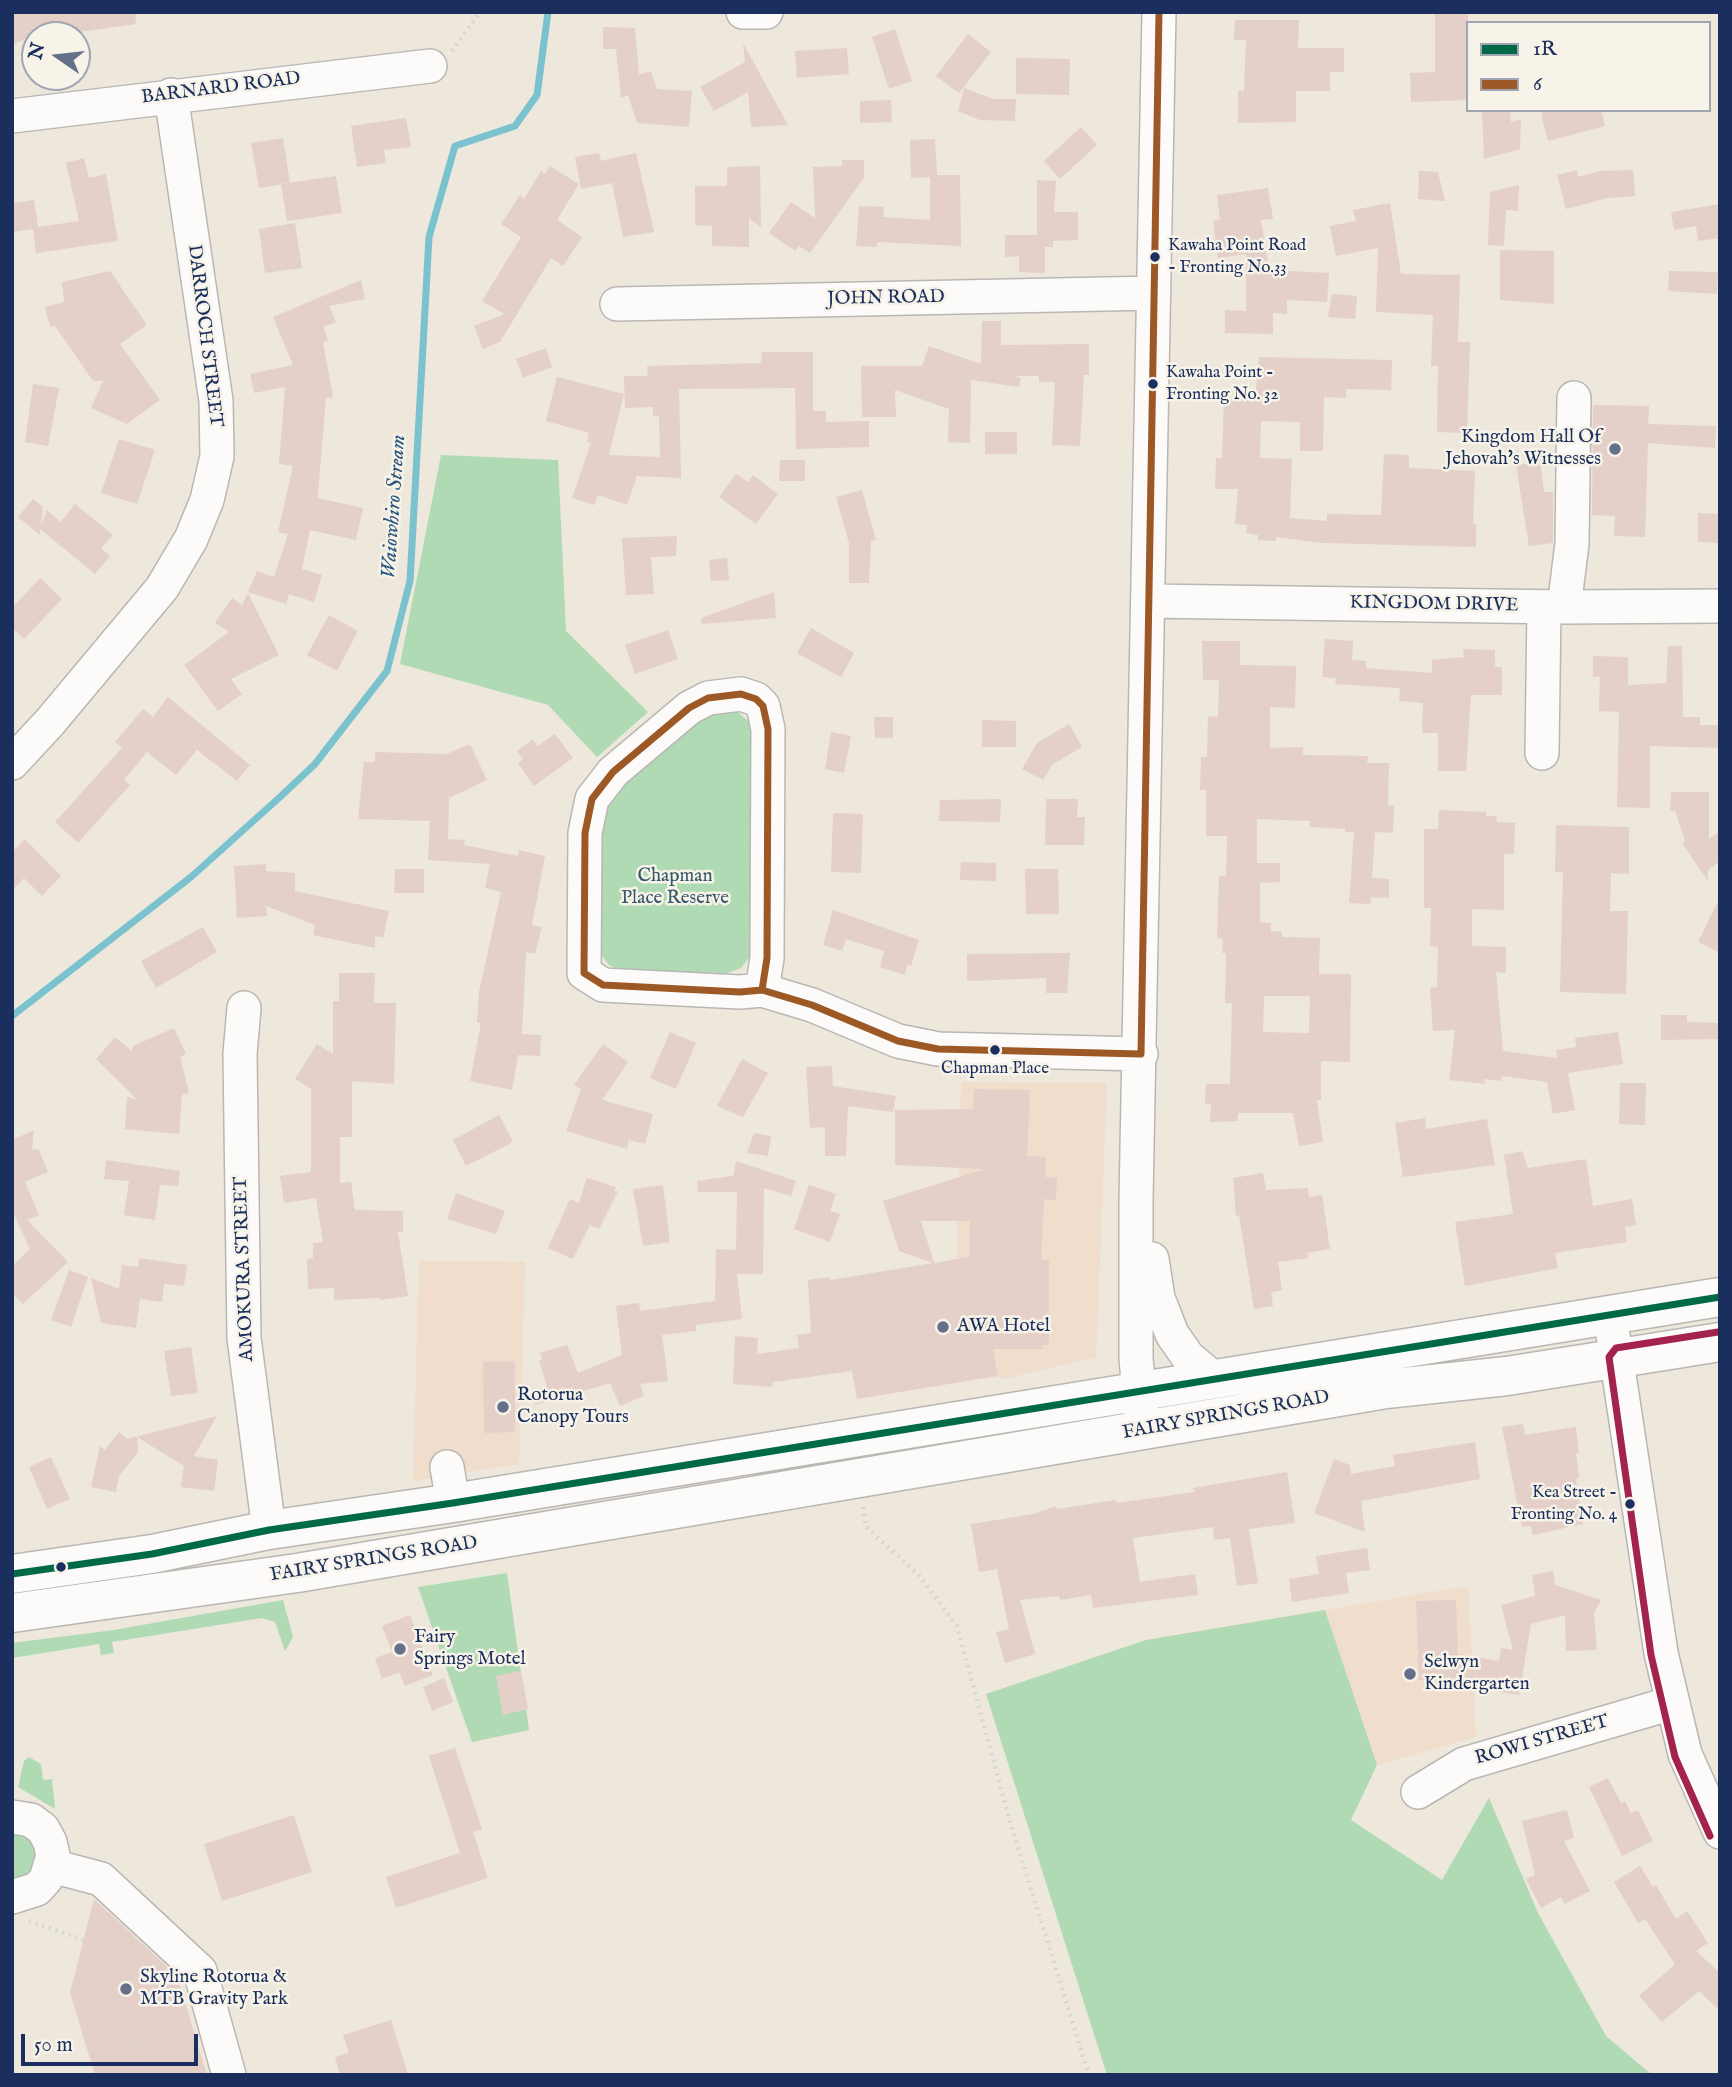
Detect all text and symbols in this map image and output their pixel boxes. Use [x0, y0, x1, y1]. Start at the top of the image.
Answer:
north arrow [21, 21, 91, 91]
legend [1466, 21, 1711, 112]
text: 1R [1533, 36, 1557, 63]
text: N [24, 41, 51, 62]
street label: BARNARD ROAD [140, 68, 302, 110]
text: 6 [1533, 71, 1542, 98]
place label: Kawaha Point Road - Fronting No.33 [1168, 237, 1306, 277]
street label: DARROCH STREET [181, 243, 227, 429]
marker: Kawaha Point Road - Fronting No.33 [1148, 250, 1162, 264]
street label: JOHN ROAD [827, 287, 945, 311]
place label: Kawaha Point - Fronting No. 32 [1166, 364, 1278, 404]
marker: Kawaha Point - Fronting No. 32 [1146, 377, 1160, 391]
place label: Kingdom Hall Of Jehovah's Witnesses [1445, 427, 1601, 471]
water label: Waiowhiro Stream [377, 434, 413, 580]
marker: Kingdom Hall Of Jehovah's Witnesses [1607, 441, 1623, 457]
street label: KINGDOM DRIVE [1349, 592, 1519, 618]
park label: Chapman Place Reserve [621, 866, 729, 910]
marker: Chapman Place [988, 1043, 1002, 1057]
place label: Chapman Place [941, 1060, 1049, 1080]
street label: AMOKURA STREET [230, 1176, 260, 1362]
place label: AWA Hotel [957, 1316, 1050, 1338]
marker: AWA Hotel [935, 1319, 951, 1335]
place label: Rotorua Canopy Tours [517, 1385, 629, 1429]
street label: FAIRY SPRINGS ROAD [1121, 1387, 1331, 1445]
marker: Rotorua Canopy Tours [495, 1399, 511, 1415]
place label: Kea Street - Fronting No. 4 [1511, 1484, 1617, 1524]
marker: Kea Street - Fronting No. 4 [1623, 1497, 1637, 1511]
street label: FAIRY SPRINGS ROAD [269, 1532, 479, 1588]
unlabelled marker [54, 1560, 68, 1574]
place label: Fairy Springs Motel [414, 1627, 526, 1671]
marker: Fairy Springs Motel [392, 1641, 408, 1657]
place label: Selwyn Kindergarten [1424, 1652, 1530, 1696]
marker: Selwyn Kindergarten [1402, 1666, 1418, 1682]
street label: ROWI STREET [1472, 1711, 1612, 1771]
place label: Skyline Rotorua & MTB Gravity Park [140, 1967, 288, 2011]
marker: Skyline Rotorua & MTB Gravity Park [118, 1981, 134, 1997]
scale bar [24, 2021, 201, 2064]
text: 50 m [34, 2032, 73, 2059]

